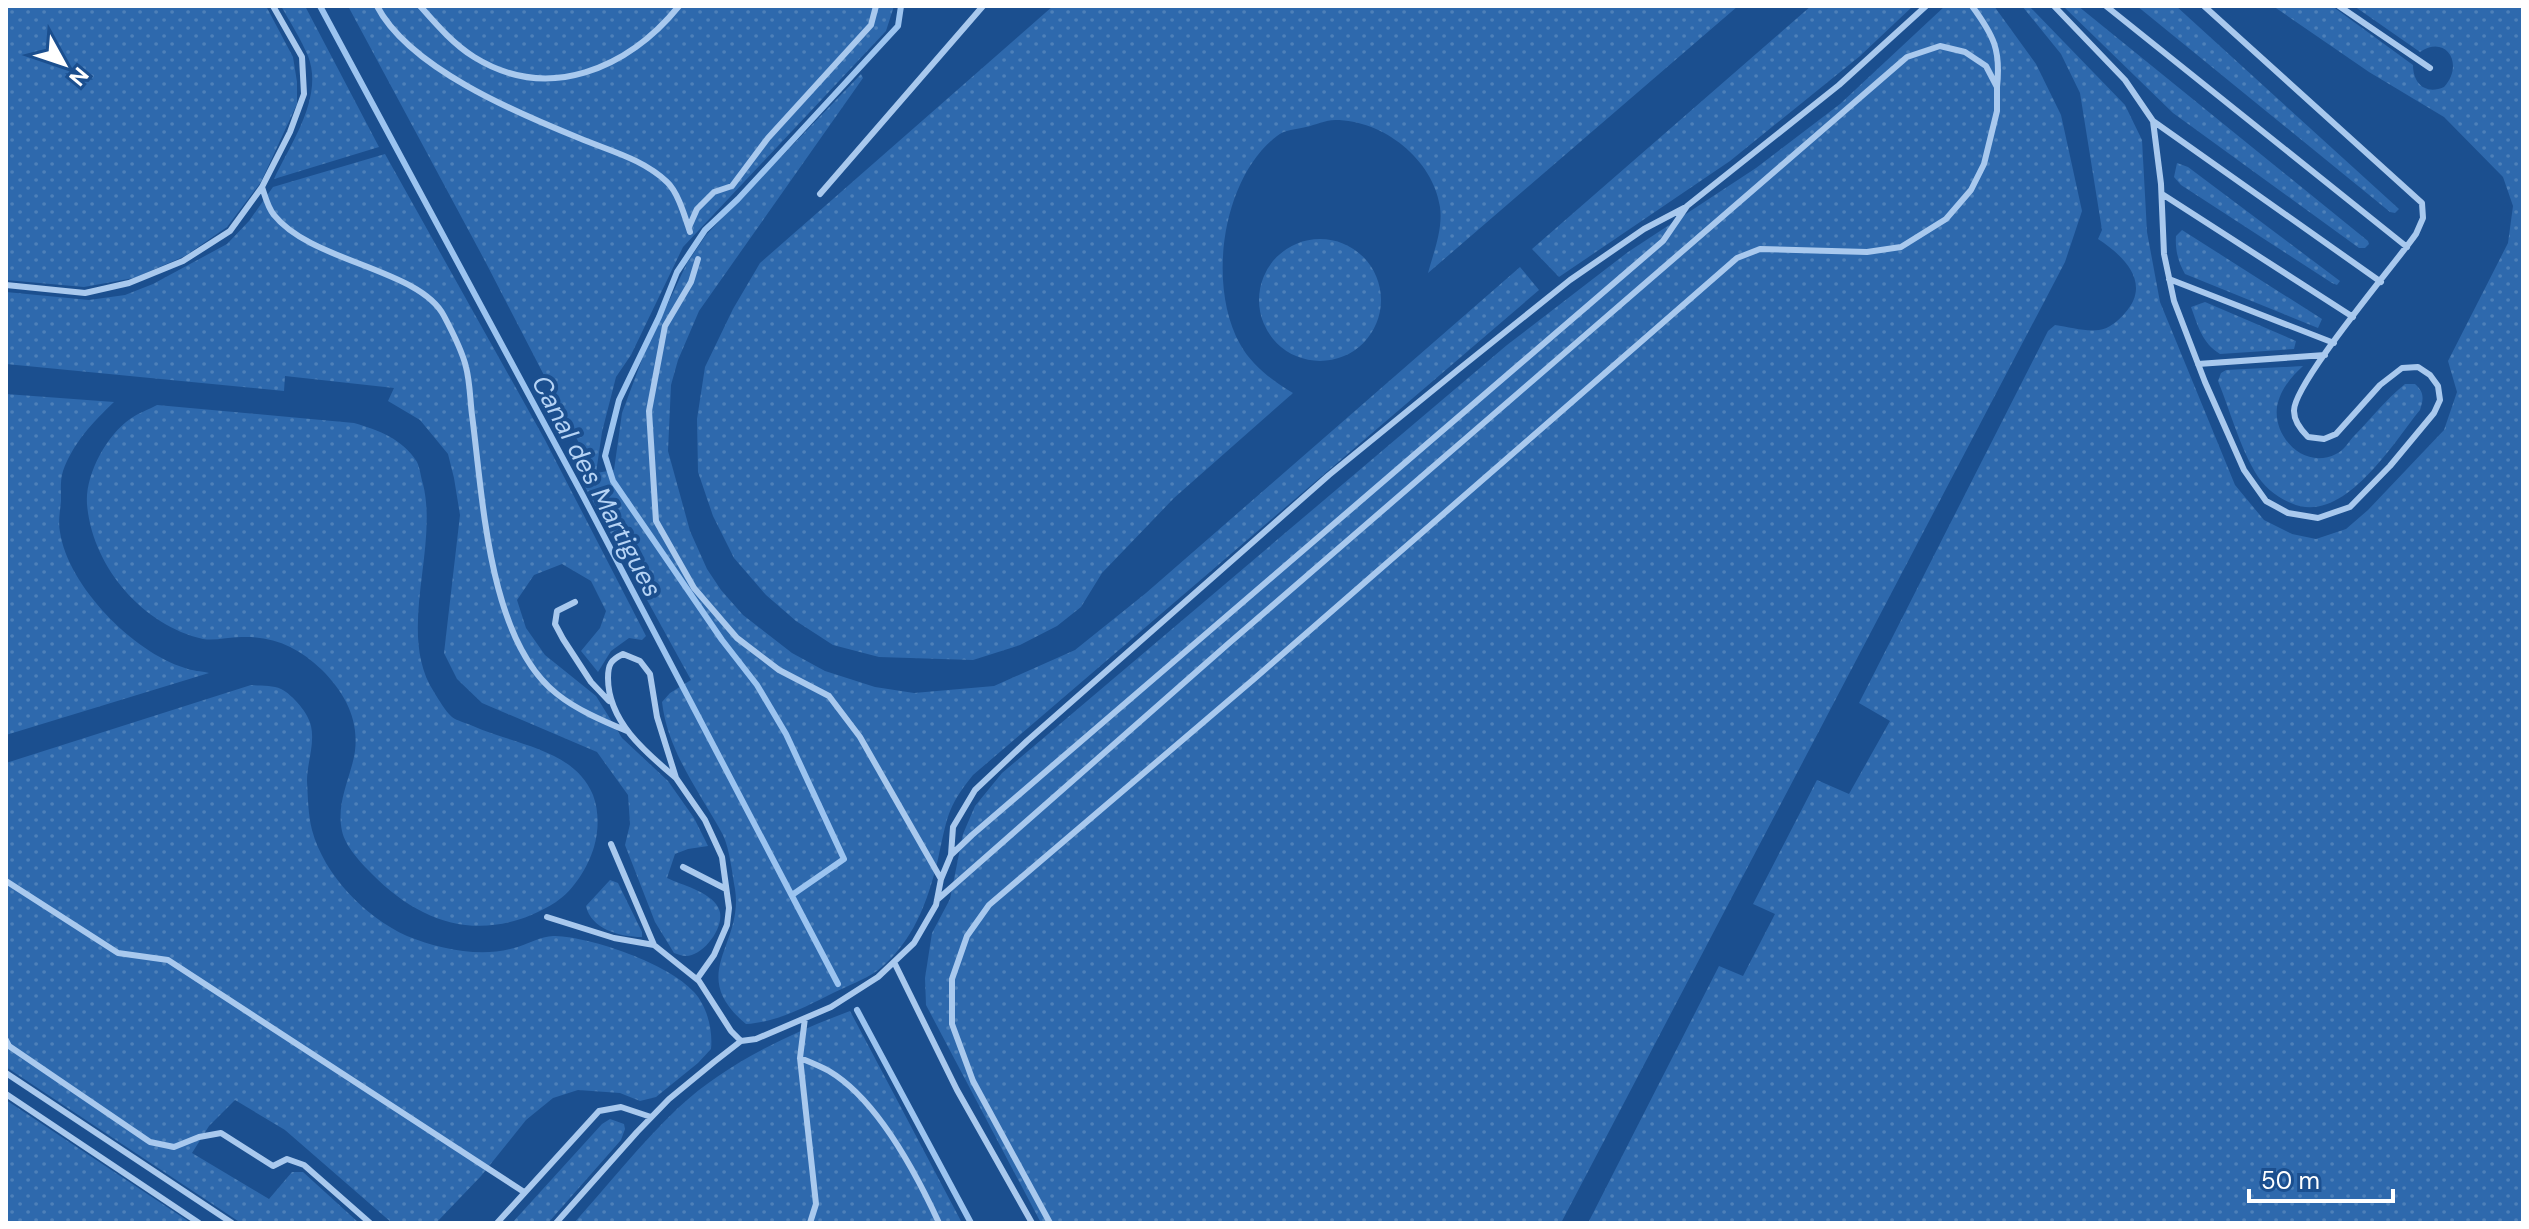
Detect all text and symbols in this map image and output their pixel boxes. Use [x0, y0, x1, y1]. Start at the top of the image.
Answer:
north arrow [24, 24, 104, 104]
text: N [63, 61, 95, 92]
water label: Canal des Martigues [524, 369, 670, 603]
scale bar [2249, 1153, 2393, 1203]
text: 50 m [2261, 1165, 2320, 1196]

